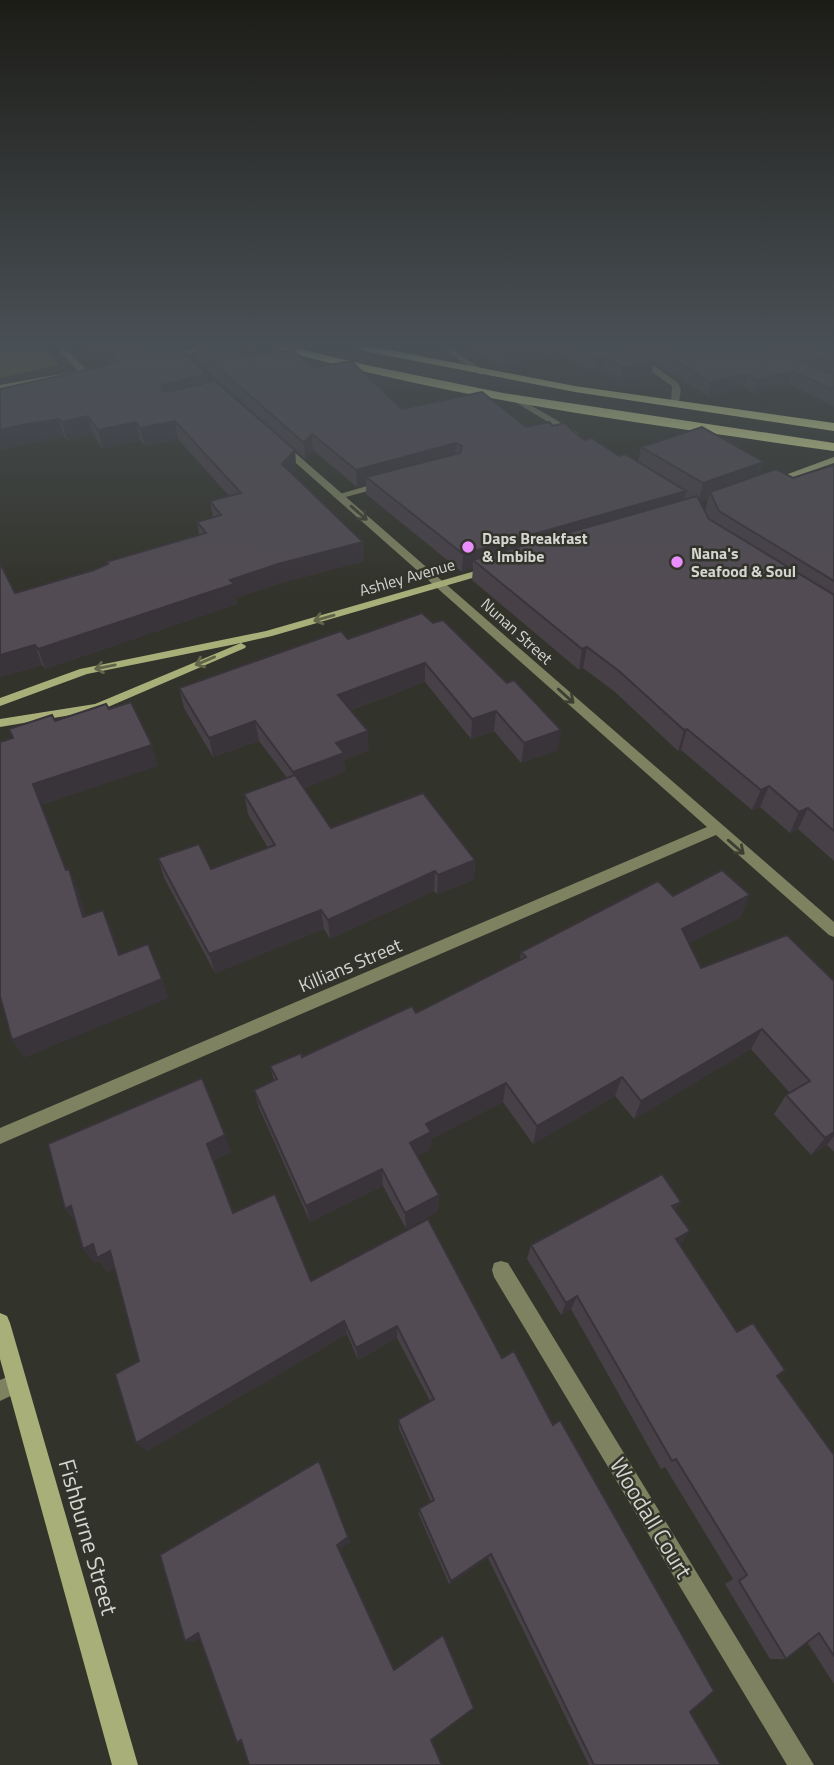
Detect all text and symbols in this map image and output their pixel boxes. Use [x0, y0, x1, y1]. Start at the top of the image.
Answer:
one-way arrow [349, 505, 367, 521]
place label: Daps Breakfast & Imbibe [482, 526, 588, 568]
marker: Daps Breakfast & Imbibe [460, 539, 476, 555]
place label: Nana's Seafood & Soul [691, 541, 796, 583]
street label: Ashley Avenue [356, 552, 458, 602]
marker: Nana's Seafood & Soul [669, 554, 685, 570]
street label: Nunan Street [476, 592, 558, 670]
one-way arrow [314, 612, 336, 625]
one-way arrow [195, 655, 216, 668]
one-way arrow [94, 660, 117, 674]
one-way arrow [557, 688, 575, 704]
one-way arrow [727, 839, 745, 855]
street label: Killians Street [294, 930, 406, 999]
street label: Woodall Court [601, 1450, 702, 1585]
street label: Fishburne Street [49, 1455, 127, 1619]

